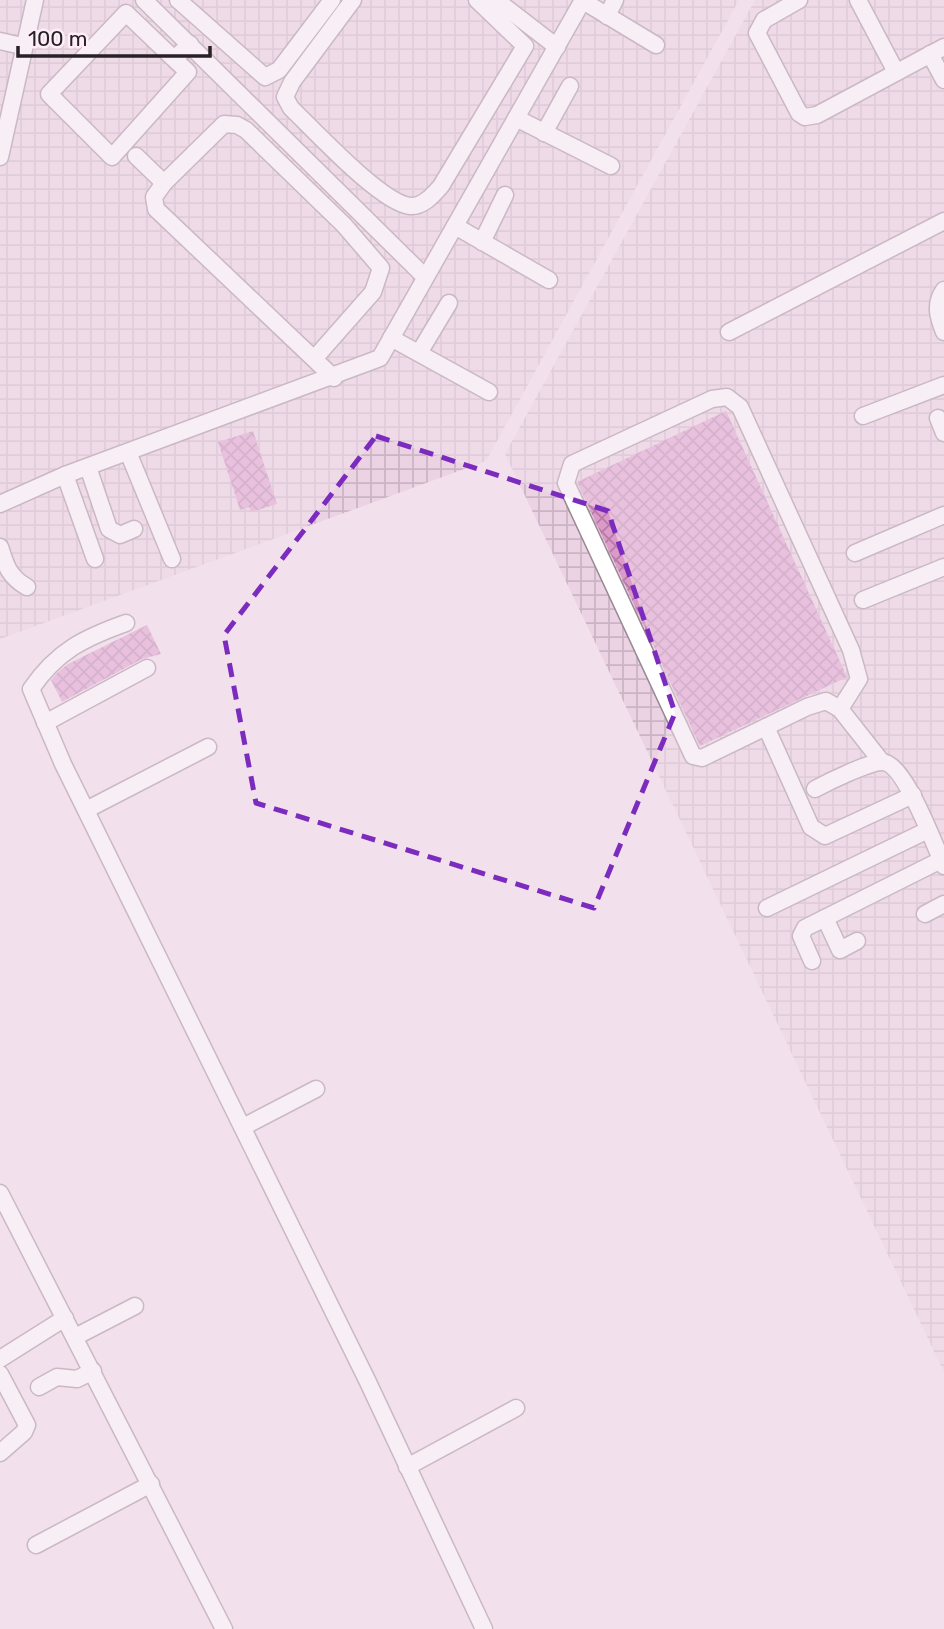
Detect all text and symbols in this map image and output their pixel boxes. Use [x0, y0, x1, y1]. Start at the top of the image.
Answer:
scale bar [18, 14, 210, 58]
text: 100 m [28, 26, 87, 51]

